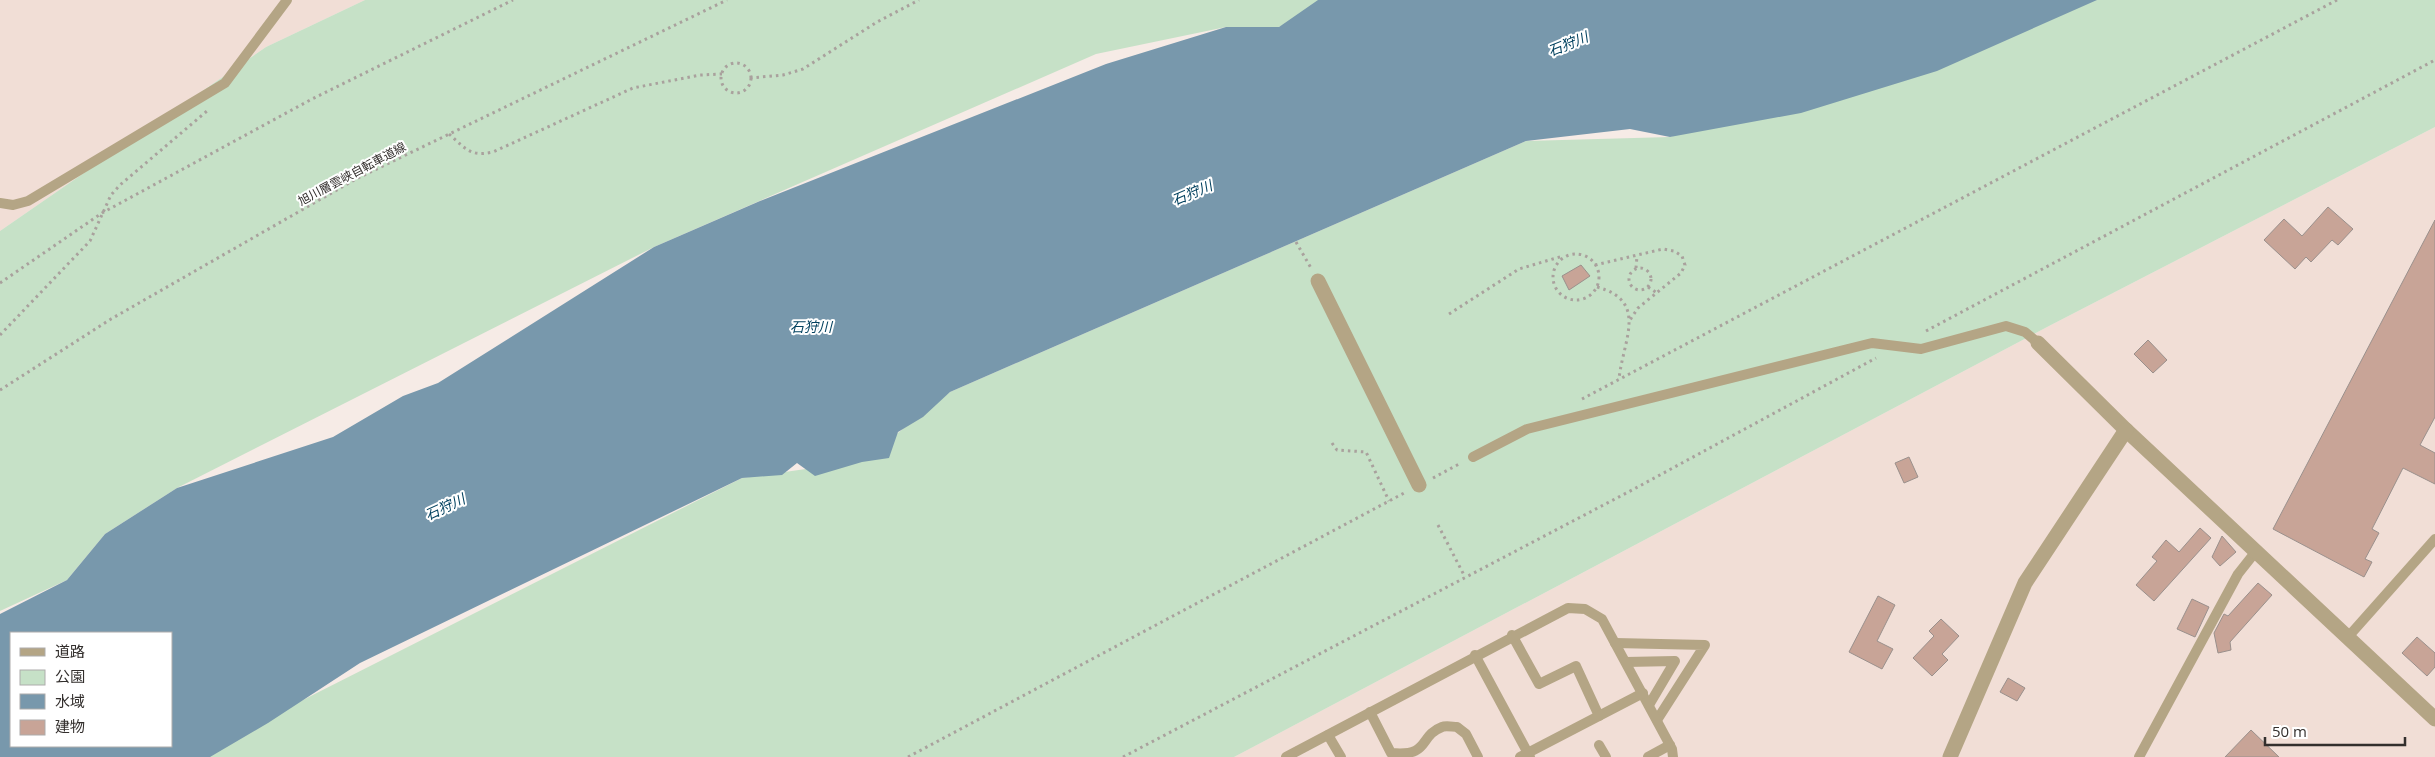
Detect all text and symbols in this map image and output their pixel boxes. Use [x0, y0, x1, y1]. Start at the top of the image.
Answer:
water label: 石狩川 [1545, 26, 1593, 60]
street label: 旭川層雲峡自転車道線 [295, 138, 409, 209]
water label: 石狩川 [1169, 175, 1217, 209]
water label: 石狩川 [790, 317, 834, 336]
water label: 石狩川 [422, 488, 470, 524]
legend [10, 632, 172, 747]
text: 道路 [55, 641, 85, 661]
text: 公園 [55, 666, 85, 686]
text: 水域 [55, 691, 85, 711]
scale bar [2265, 714, 2405, 746]
text: 建物 [55, 716, 85, 736]
text: 50 m [2272, 721, 2307, 741]

